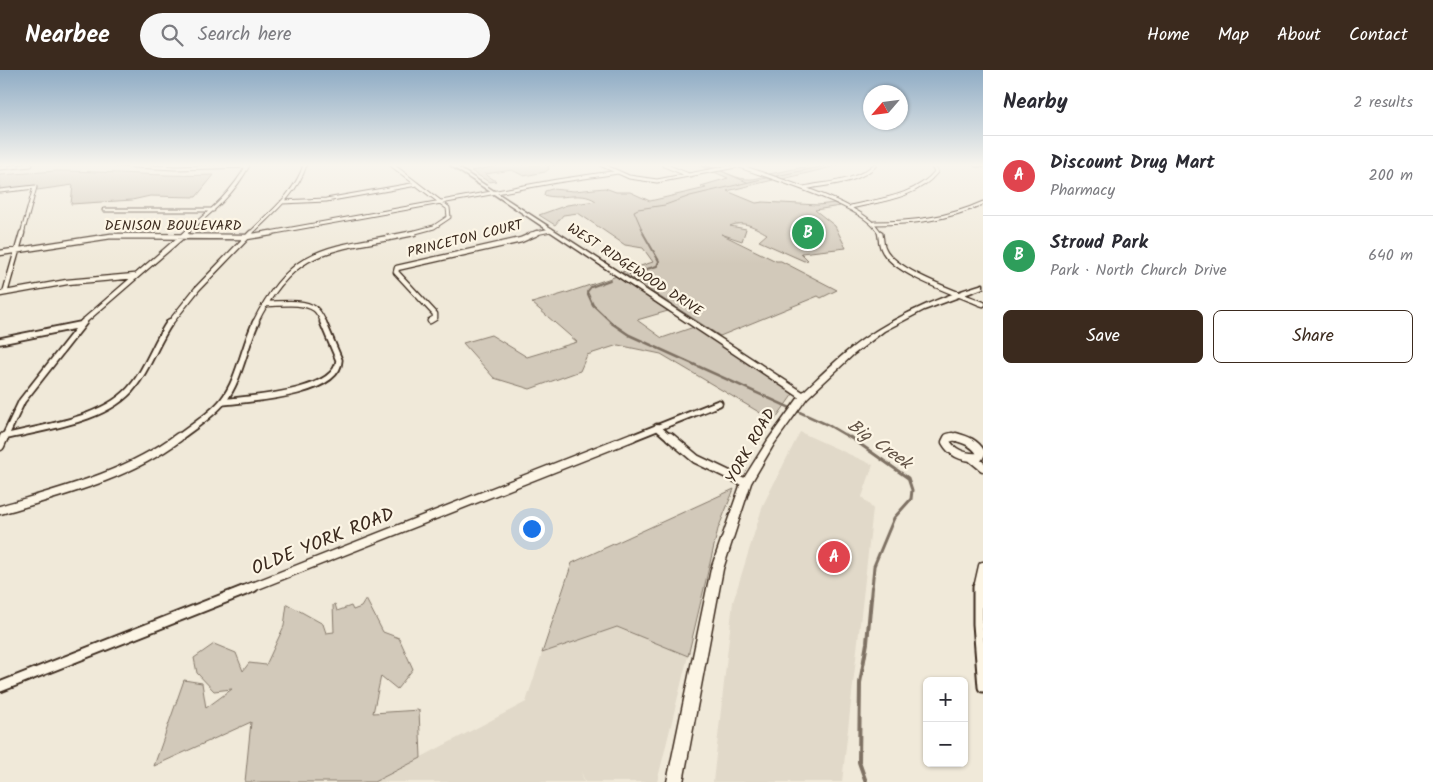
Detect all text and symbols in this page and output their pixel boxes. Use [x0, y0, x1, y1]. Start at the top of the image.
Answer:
search box [140, 13, 490, 58]
text: Nearbee [25, 16, 110, 55]
text: Search here [198, 20, 292, 50]
icon: search [158, 21, 186, 49]
text: Home [1147, 21, 1190, 50]
text: Map [1218, 21, 1249, 50]
text: About [1277, 21, 1321, 50]
text: Contact [1349, 21, 1408, 50]
north arrow [863, 85, 908, 130]
text: Nearby [1003, 86, 1068, 119]
text: 2 results [1353, 90, 1413, 115]
text: Discount Drug Mart [1050, 148, 1215, 178]
text: A [1014, 163, 1024, 188]
text: 200 m [1369, 163, 1413, 188]
text: Pharmacy [1050, 178, 1115, 203]
street label: PRINCETON COURT [405, 214, 527, 264]
pin: B [792, 214, 824, 252]
street label: DENISON BOULEVARD [104, 215, 242, 237]
street label: WEST RIDGEWOOD DRIVE [563, 218, 708, 323]
text: Stroud Park [1050, 228, 1148, 258]
text: B [1014, 243, 1024, 268]
text: 640 m [1368, 243, 1413, 268]
text: Park · North Church Drive [1050, 258, 1227, 283]
button: Save [1003, 310, 1203, 363]
button: Share [1213, 310, 1413, 363]
street label: YORK ROAD [719, 404, 783, 488]
water label: Big Creek [841, 412, 919, 479]
street label: OLDE YORK ROAD [247, 500, 399, 584]
your location [519, 516, 545, 542]
pin: A [818, 538, 850, 576]
map controls [923, 677, 968, 767]
button: + [923, 677, 968, 722]
button: − [923, 722, 968, 767]

